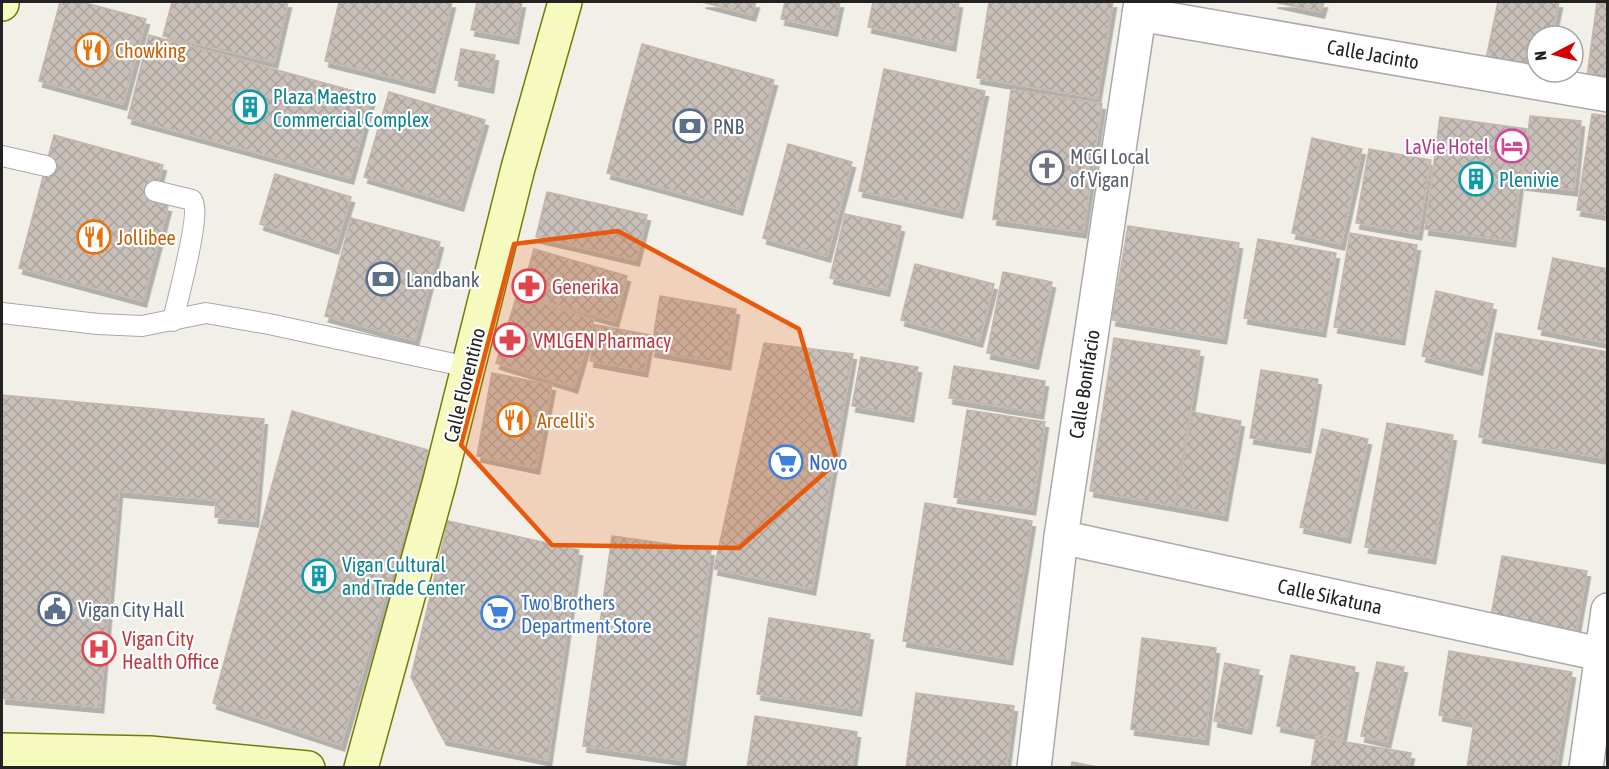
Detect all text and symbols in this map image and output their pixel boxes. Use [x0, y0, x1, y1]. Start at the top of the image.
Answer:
north arrow [1525, 24, 1585, 84]
restaurant icon: Chowking [74, 32, 110, 68]
street label: Calle Jacinto [1325, 35, 1421, 73]
place label: Chowking [115, 39, 186, 62]
text: N [1531, 50, 1550, 62]
place label: Plaza Maestro Commercial Complex [273, 85, 429, 131]
building icon: Plaza Maestro Commercial Complex [232, 89, 268, 125]
bank icon: PNB [672, 108, 708, 144]
place label: PNB [713, 115, 745, 138]
hotel icon: LaVie Hotel [1494, 128, 1530, 164]
place label: LaVie Hotel [1405, 135, 1490, 158]
place label: MCGI Local of Vigan [1070, 145, 1150, 191]
church icon: MCGI Local of Vigan [1029, 150, 1065, 186]
building icon: Plenivie [1458, 161, 1494, 197]
place label: Plenivie [1499, 168, 1559, 191]
restaurant icon: Jollibee [76, 219, 112, 255]
place label: Jollibee [117, 226, 176, 249]
bank icon: Landbank [365, 261, 401, 297]
place label: Landbank [406, 268, 480, 291]
pharmacy icon: Generika [511, 268, 547, 304]
place label: Generika [552, 275, 619, 298]
pharmacy icon: VMLGEN Pharmacy [492, 322, 528, 358]
street label: Calle Florentino [439, 325, 489, 445]
street label: Calle Bonifacio [1064, 328, 1104, 440]
place label: VMLGEN Pharmacy [533, 329, 671, 352]
restaurant icon: Arcelli's [496, 402, 532, 438]
place label: Arcelli's [537, 409, 595, 432]
supermarket icon: Novo [768, 444, 804, 480]
place label: Novo [809, 451, 847, 474]
place label: Vigan Cultural and Trade Center [342, 553, 466, 599]
building icon: Vigan Cultural and Trade Center [301, 558, 337, 594]
street label: Calle Sikatuna [1276, 574, 1384, 618]
public building icon: Vigan City Hall [37, 591, 73, 627]
place label: Two Brothers Department Store [521, 591, 652, 637]
supermarket icon: Two Brothers Department Store [480, 595, 516, 631]
place label: Vigan City Hall [78, 598, 185, 621]
place label: Vigan City Health Office [122, 627, 219, 673]
hospital icon: Vigan City Health Office [81, 631, 117, 667]

